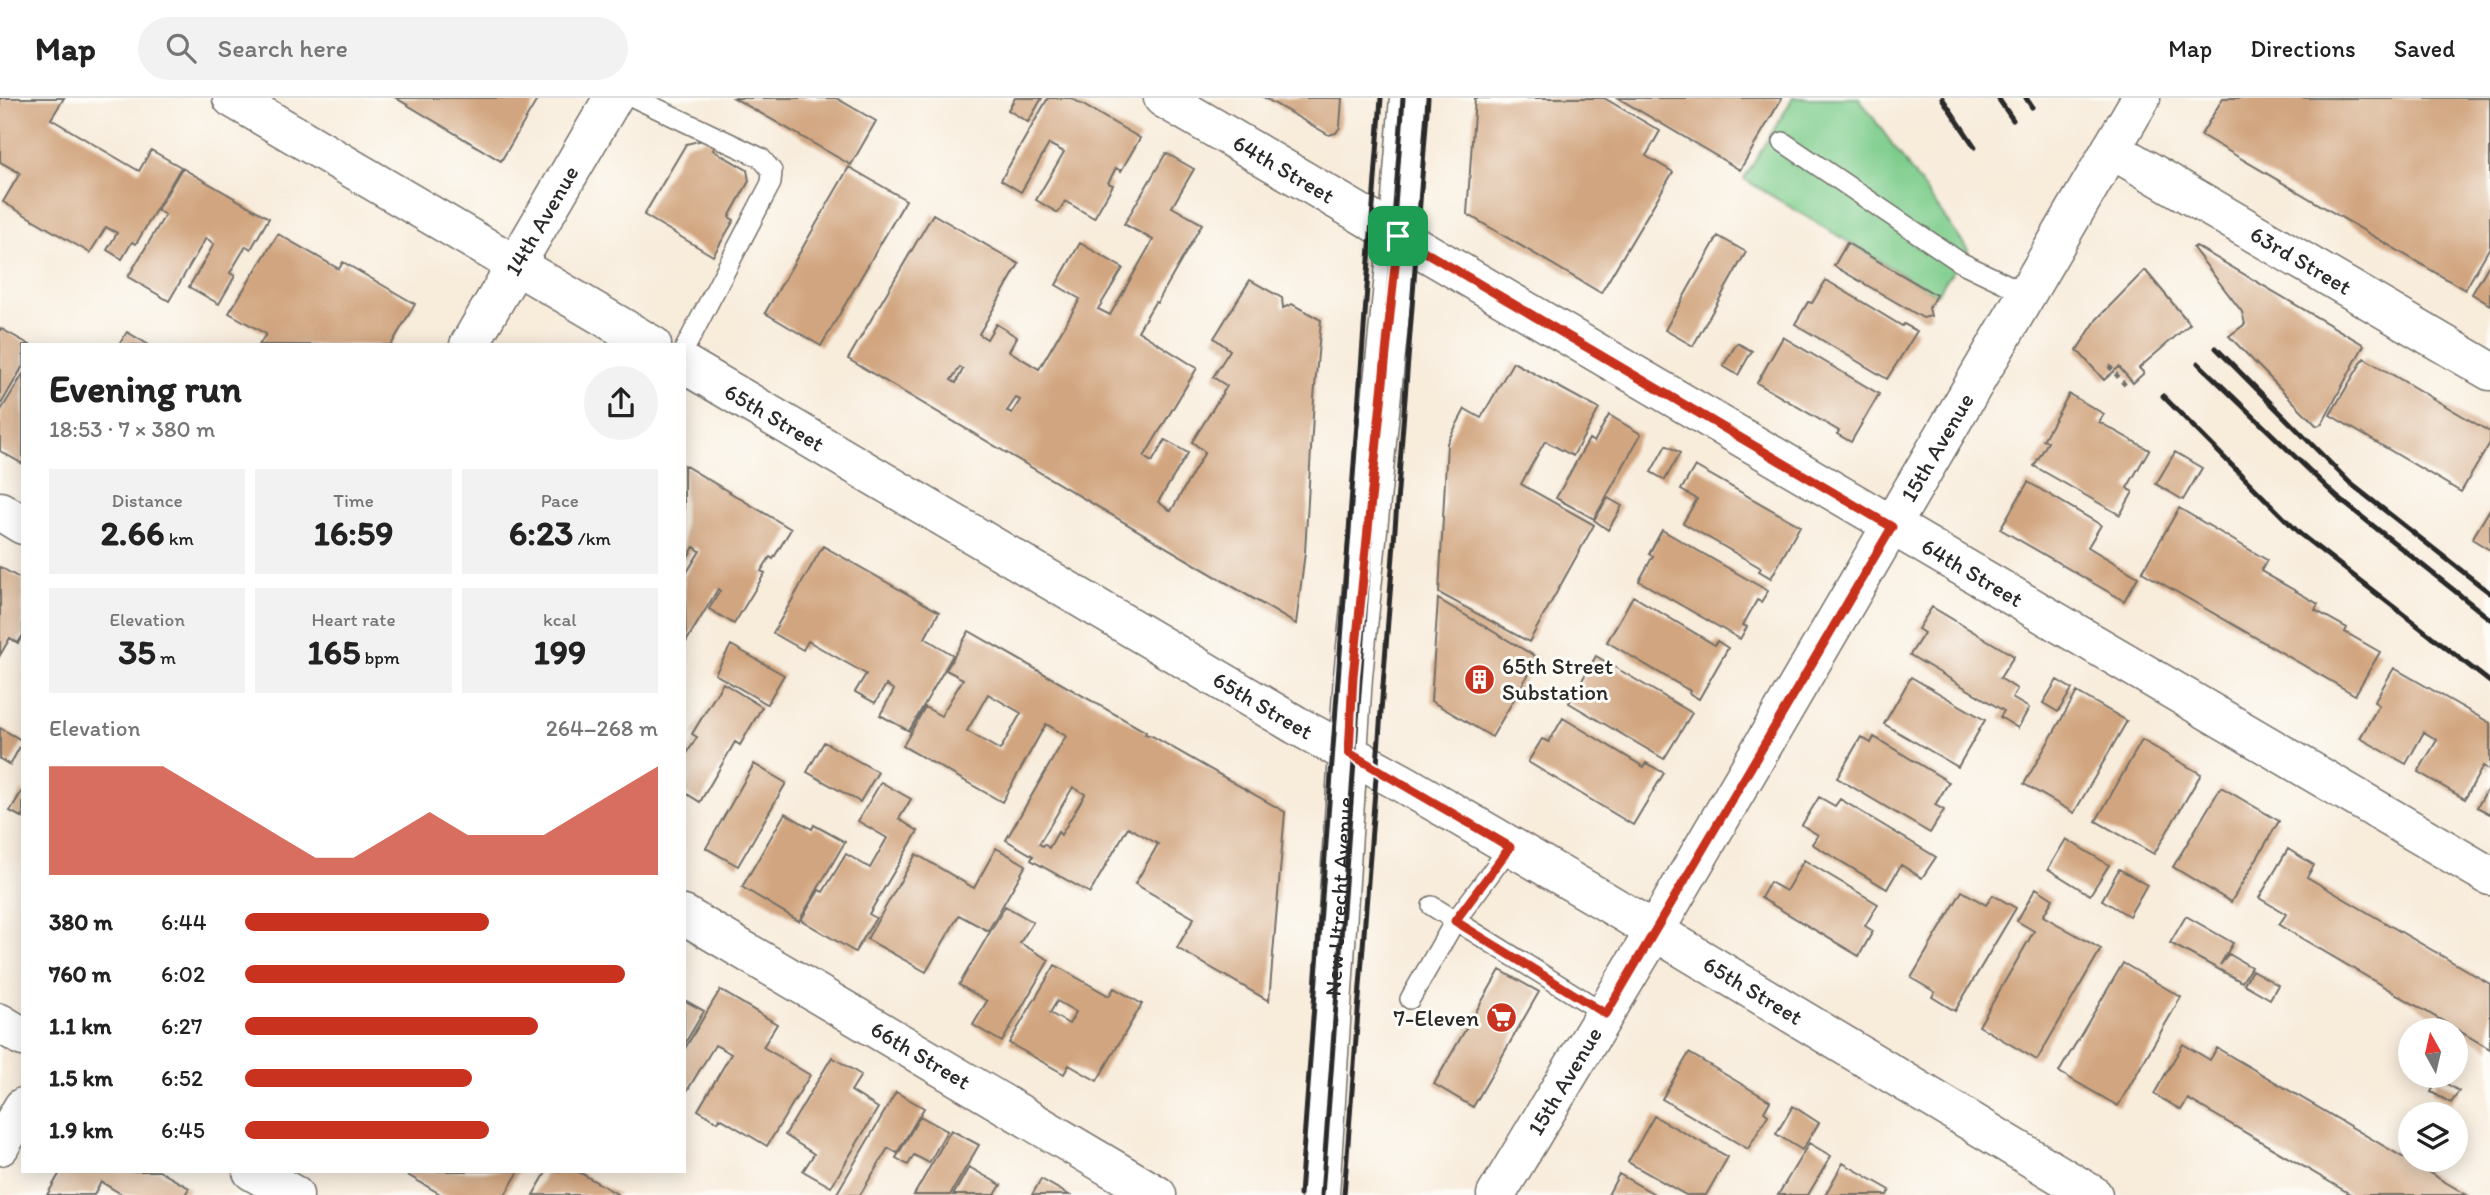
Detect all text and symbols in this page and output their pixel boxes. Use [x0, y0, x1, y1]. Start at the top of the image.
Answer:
search box [138, 17, 628, 80]
text: Map [35, 29, 96, 68]
icon: search [162, 29, 200, 67]
text: Search here [218, 32, 348, 64]
text: Map [2168, 34, 2212, 63]
text: Directions [2250, 34, 2356, 63]
text: Saved [2394, 34, 2455, 63]
street label: 64th Street [1228, 128, 1340, 210]
street label: 14th Avenue [498, 160, 585, 281]
pin [1368, 206, 1428, 266]
icon: arrive [1379, 217, 1417, 255]
street label: 63rd Street [2245, 220, 2357, 301]
text: Evening run [49, 366, 242, 412]
button: share [584, 366, 658, 440]
street label: 65th Street [719, 377, 830, 458]
street label: 15th Avenue [1894, 388, 1980, 507]
text: 18:53 · 7 × 380 m [49, 415, 215, 443]
text: Distance [112, 489, 183, 512]
text: Time [333, 489, 374, 512]
text: Pace [541, 489, 579, 512]
text: 2.66 [100, 512, 164, 554]
text: 16:59 [313, 512, 394, 554]
text: 6:23 [509, 512, 573, 554]
text: km [164, 527, 194, 550]
text: /km [573, 527, 611, 550]
street label: 64th Street [1916, 532, 2028, 613]
text: Elevation [109, 608, 185, 631]
text: Heart rate [311, 608, 396, 631]
text: kcal [543, 608, 577, 631]
text: 35 [118, 631, 156, 673]
text: 165 [307, 631, 360, 673]
text: 199 [533, 631, 586, 673]
text: m [156, 646, 176, 669]
text: bpm [360, 646, 400, 669]
place label: 65th Street Substation [1502, 652, 1613, 706]
building icon: 65th Street Substation [1462, 662, 1496, 696]
street label: 65th Street [1208, 665, 1318, 746]
text: Elevation [49, 714, 140, 742]
text: 264–268 m [546, 714, 658, 742]
street label: New Utrecht Avenue [1319, 796, 1359, 997]
text: 380 m [49, 908, 113, 936]
text: 6:44 [161, 908, 206, 936]
street label: 65th Street [1698, 950, 1808, 1031]
text: 760 m [49, 960, 111, 988]
text: 6:02 [161, 960, 205, 988]
supermarket icon: 7-Eleven [1485, 1001, 1519, 1035]
place label: 7-Eleven [1394, 1004, 1479, 1032]
text: 1.1 km [49, 1012, 112, 1040]
text: 6:27 [161, 1012, 202, 1040]
street label: 66th Street [866, 1015, 976, 1096]
north arrow [2398, 1018, 2468, 1088]
map controls [2398, 1018, 2468, 1172]
street label: 15th Avenue [1521, 1022, 1608, 1140]
text: 1.5 km [49, 1064, 113, 1092]
text: 6:52 [161, 1064, 203, 1092]
button: layers [2398, 1102, 2468, 1172]
text: 1.9 km [49, 1116, 113, 1144]
text: 6:45 [161, 1116, 205, 1144]

